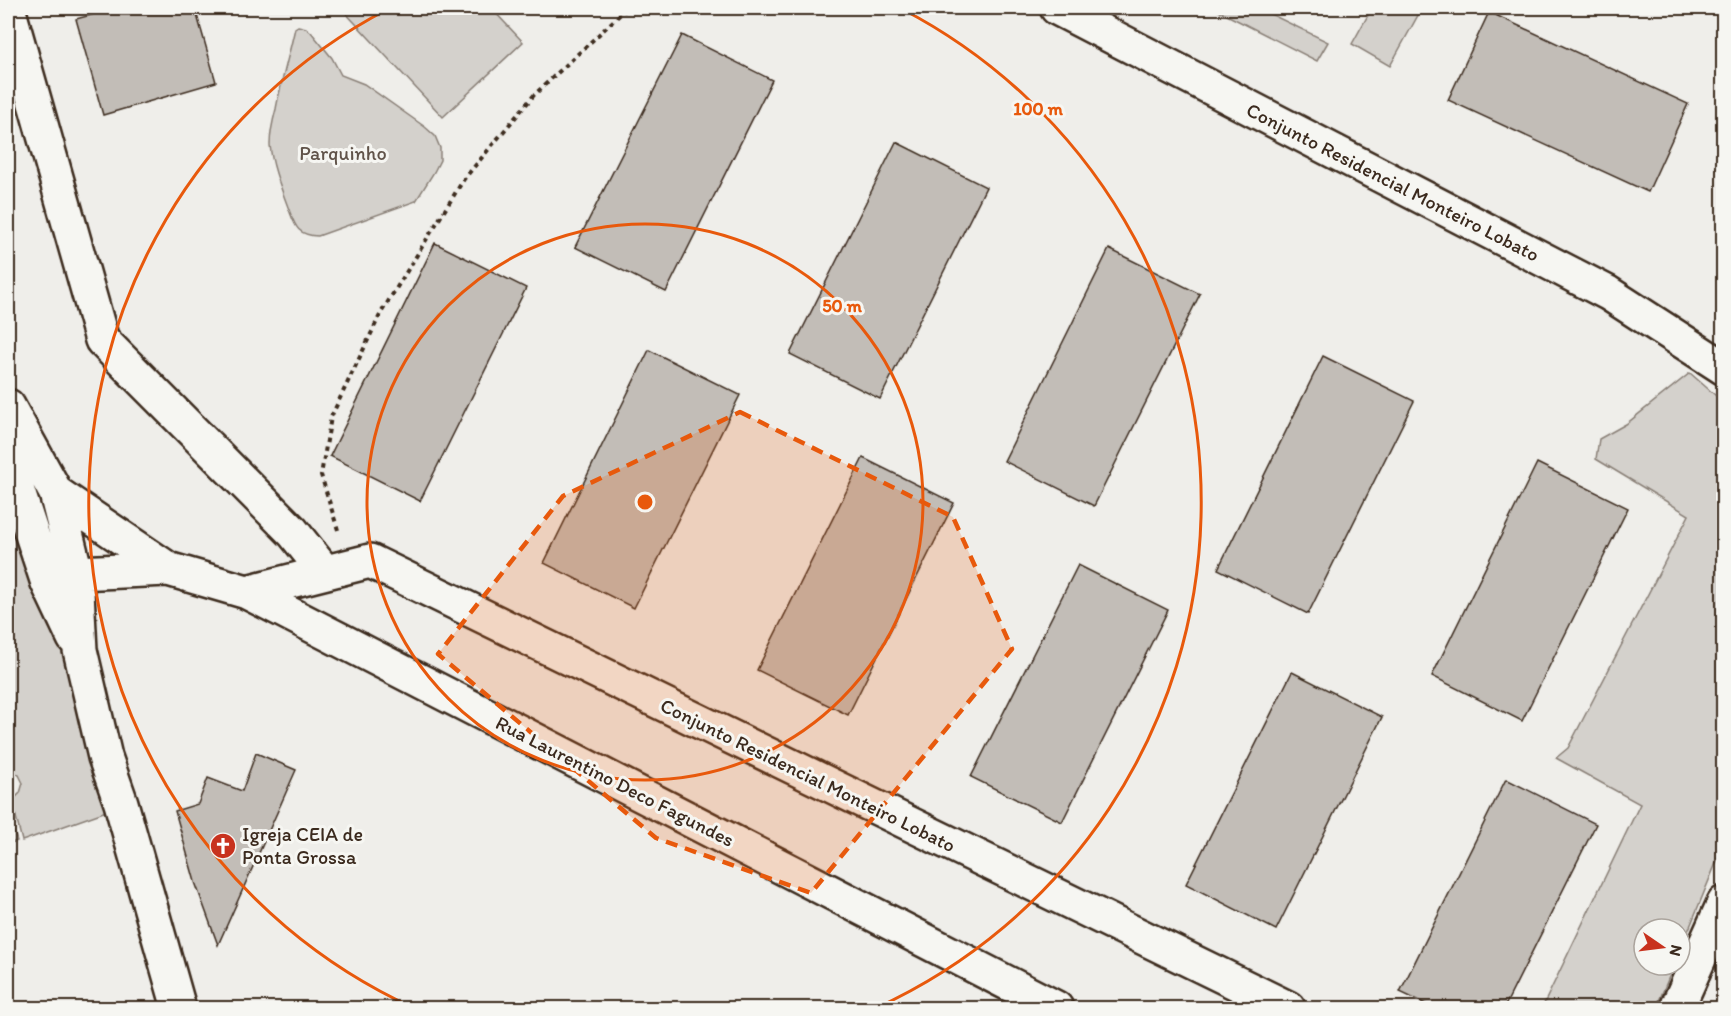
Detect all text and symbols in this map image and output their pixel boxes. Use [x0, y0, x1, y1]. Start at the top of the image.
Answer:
street label: Conjunto Residencial Monteiro Lobato [1243, 97, 1543, 267]
text: 100 m [1013, 98, 1064, 120]
park label: Parquinho [299, 141, 387, 165]
text: 50 m [822, 295, 863, 317]
centre of rings [635, 492, 655, 512]
street label: Conjunto Residencial Monteiro Lobato [656, 693, 960, 857]
street label: Rua Laurentino Deco Fagundes [492, 710, 738, 852]
place label: Igreja CEIA de Ponta Grossa [242, 822, 363, 869]
church icon: Igreja CEIA de Ponta Grossa [208, 831, 238, 861]
north arrow [1632, 917, 1692, 977]
text: N [1666, 943, 1687, 958]

